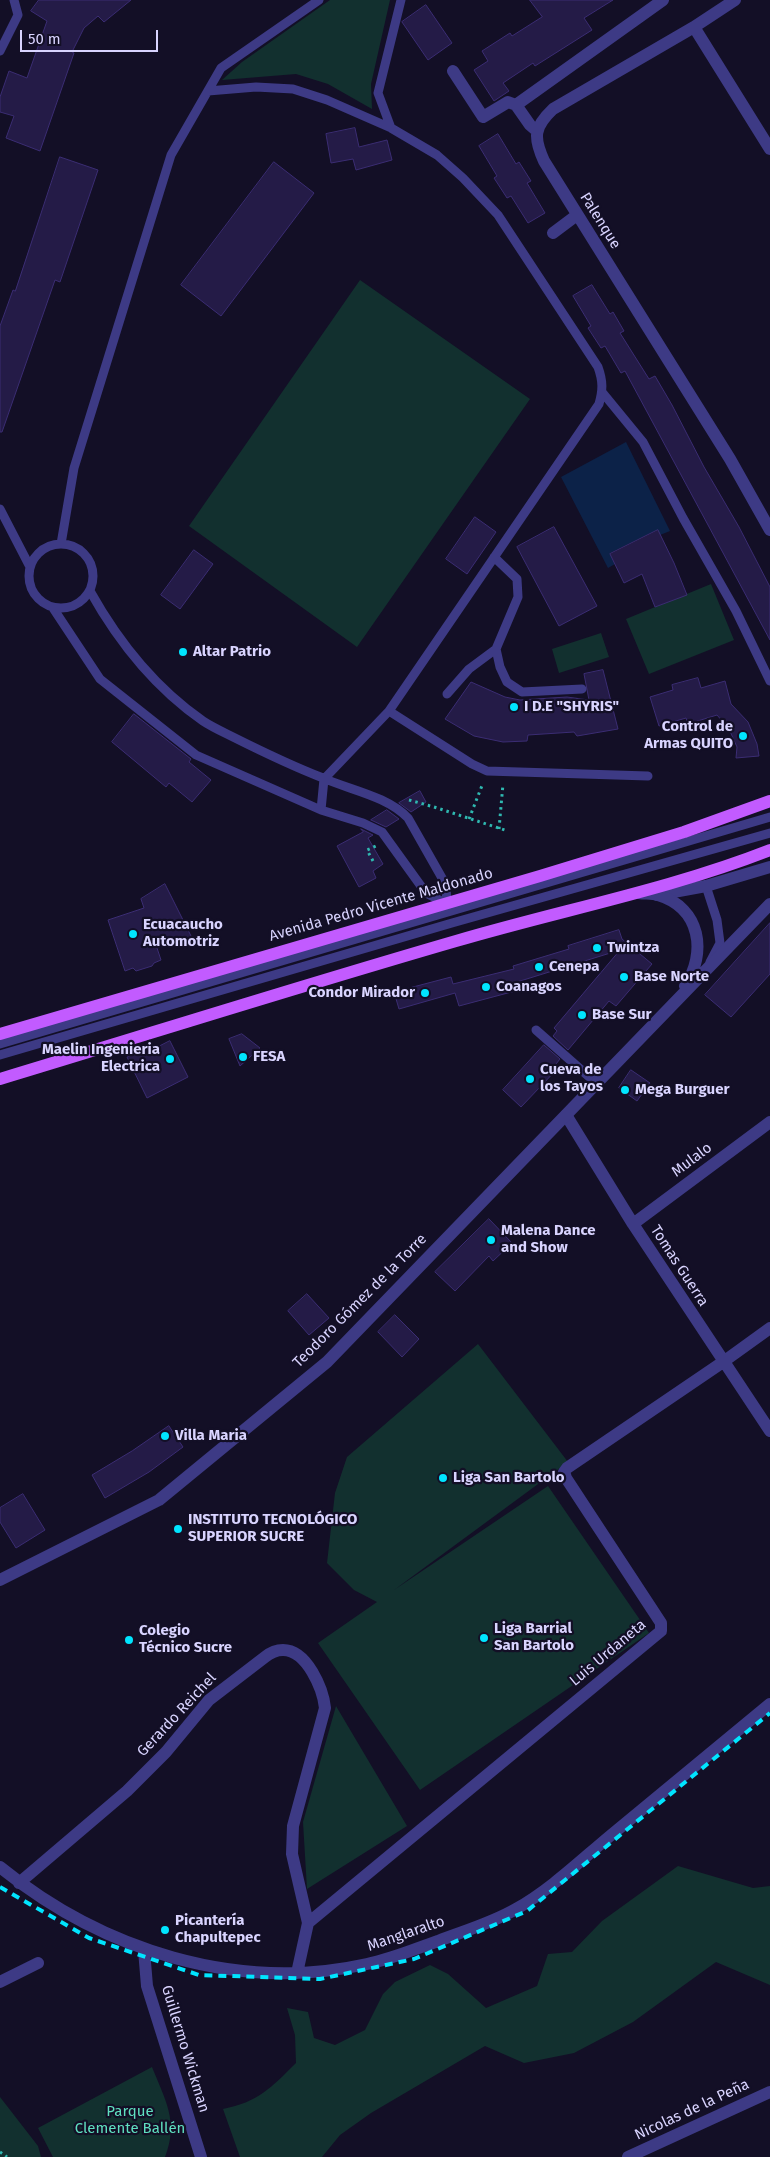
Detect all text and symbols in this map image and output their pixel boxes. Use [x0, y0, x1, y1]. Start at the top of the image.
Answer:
scale bar [22, 20, 160, 52]
text: 50 m [28, 30, 61, 48]
street label: Palenque [576, 189, 624, 253]
place label: Altar Patrio [193, 643, 271, 661]
marker: Altar Patrio [177, 646, 189, 658]
place label: I D.E "SHYRIS" [524, 698, 619, 716]
marker: I D.E "SHYRIS" [508, 701, 520, 713]
place label: Control de Armas QUITO [644, 718, 733, 753]
marker: Control de Armas QUITO [737, 730, 749, 742]
street label: Avenida Pedro Vicente Maldonado [267, 864, 495, 946]
place label: Ecuacaucho Automotriz [143, 916, 223, 951]
marker: Ecuacaucho Automotriz [127, 928, 139, 940]
place label: Twintza [607, 939, 659, 957]
marker: Twintza [591, 942, 603, 954]
place label: Cenepa [549, 958, 600, 976]
marker: Cenepa [533, 961, 545, 973]
place label: Base Norte [634, 968, 709, 986]
marker: Base Norte [618, 971, 630, 983]
place label: Coanagos [496, 978, 562, 996]
marker: Coanagos [480, 981, 492, 993]
place label: Condor Mirador [308, 984, 415, 1002]
marker: Condor Mirador [419, 987, 431, 999]
place label: Base Sur [592, 1006, 652, 1024]
marker: Base Sur [576, 1009, 588, 1021]
place label: Maelin Ingenieria Electrica [42, 1041, 160, 1076]
place label: FESA [253, 1048, 285, 1066]
marker: FESA [237, 1051, 249, 1063]
marker: Maelin Ingenieria Electrica [164, 1053, 176, 1065]
place label: Cueva de los Tayos [540, 1061, 603, 1096]
marker: Cueva de los Tayos [524, 1073, 536, 1085]
place label: Mega Burguer [635, 1081, 729, 1099]
marker: Mega Burguer [619, 1084, 631, 1096]
street label: Mulalo [668, 1139, 716, 1181]
place label: Malena Dance and Show [501, 1222, 596, 1257]
street label: Tomas Guerra [646, 1222, 712, 1310]
street label: Teodoro Gómez de la Torre [289, 1230, 431, 1372]
marker: Malena Dance and Show [485, 1234, 497, 1246]
place label: Villa Maria [175, 1427, 247, 1445]
marker: Villa Maria [159, 1430, 171, 1442]
place label: Liga San Bartolo [453, 1469, 565, 1487]
marker: Liga San Bartolo [437, 1472, 449, 1484]
place label: INSTITUTO TECNOLÓGICO SUPERIOR SUCRE [188, 1511, 357, 1546]
marker: INSTITUTO TECNOLÓGICO SUPERIOR SUCRE [172, 1523, 184, 1535]
street label: Luis Urdaneta [566, 1616, 650, 1690]
place label: Liga Barrial San Bartolo [494, 1620, 574, 1655]
place label: Colegio Técnico Sucre [139, 1622, 232, 1657]
marker: Liga Barrial San Bartolo [478, 1632, 490, 1644]
marker: Colegio Técnico Sucre [123, 1634, 135, 1646]
street label: Gerardo Reichel [134, 1669, 220, 1761]
place label: Picantería Chapultepec [175, 1912, 261, 1947]
street label: Manglaralto [365, 1912, 447, 1956]
marker: Picantería Chapultepec [159, 1924, 171, 1936]
street label: Guillermo Wickman [157, 1983, 213, 2115]
street label: Nicolas de la Peña [632, 2076, 752, 2144]
park label: Parque Clemente Ballén [75, 2103, 185, 2138]

